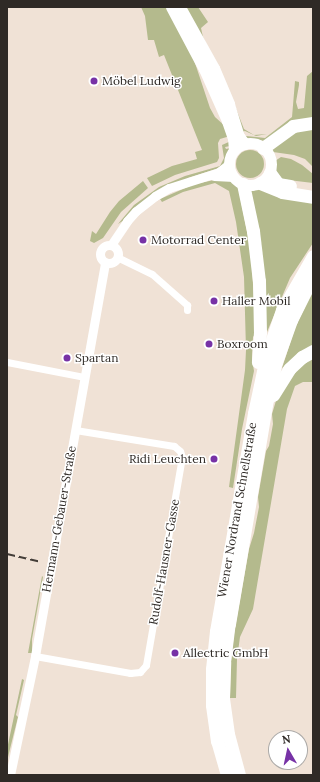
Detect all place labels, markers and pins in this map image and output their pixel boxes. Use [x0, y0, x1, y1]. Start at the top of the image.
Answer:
place label: Möbel Ludwig [102, 74, 181, 88]
marker: Möbel Ludwig [89, 76, 99, 86]
place label: Motorrad Center [151, 233, 246, 247]
marker: Motorrad Center [138, 235, 148, 245]
place label: Haller Mobil [222, 294, 290, 308]
marker: Haller Mobil [209, 296, 219, 306]
place label: Boxroom [217, 337, 268, 351]
marker: Boxroom [204, 339, 214, 349]
place label: Spartan [75, 351, 118, 365]
marker: Spartan [62, 353, 72, 363]
place label: Ridi Leuchten [129, 452, 206, 466]
marker: Ridi Leuchten [209, 454, 219, 464]
place label: Allectric GmbH [183, 646, 268, 660]
marker: Allectric GmbH [170, 648, 180, 658]

